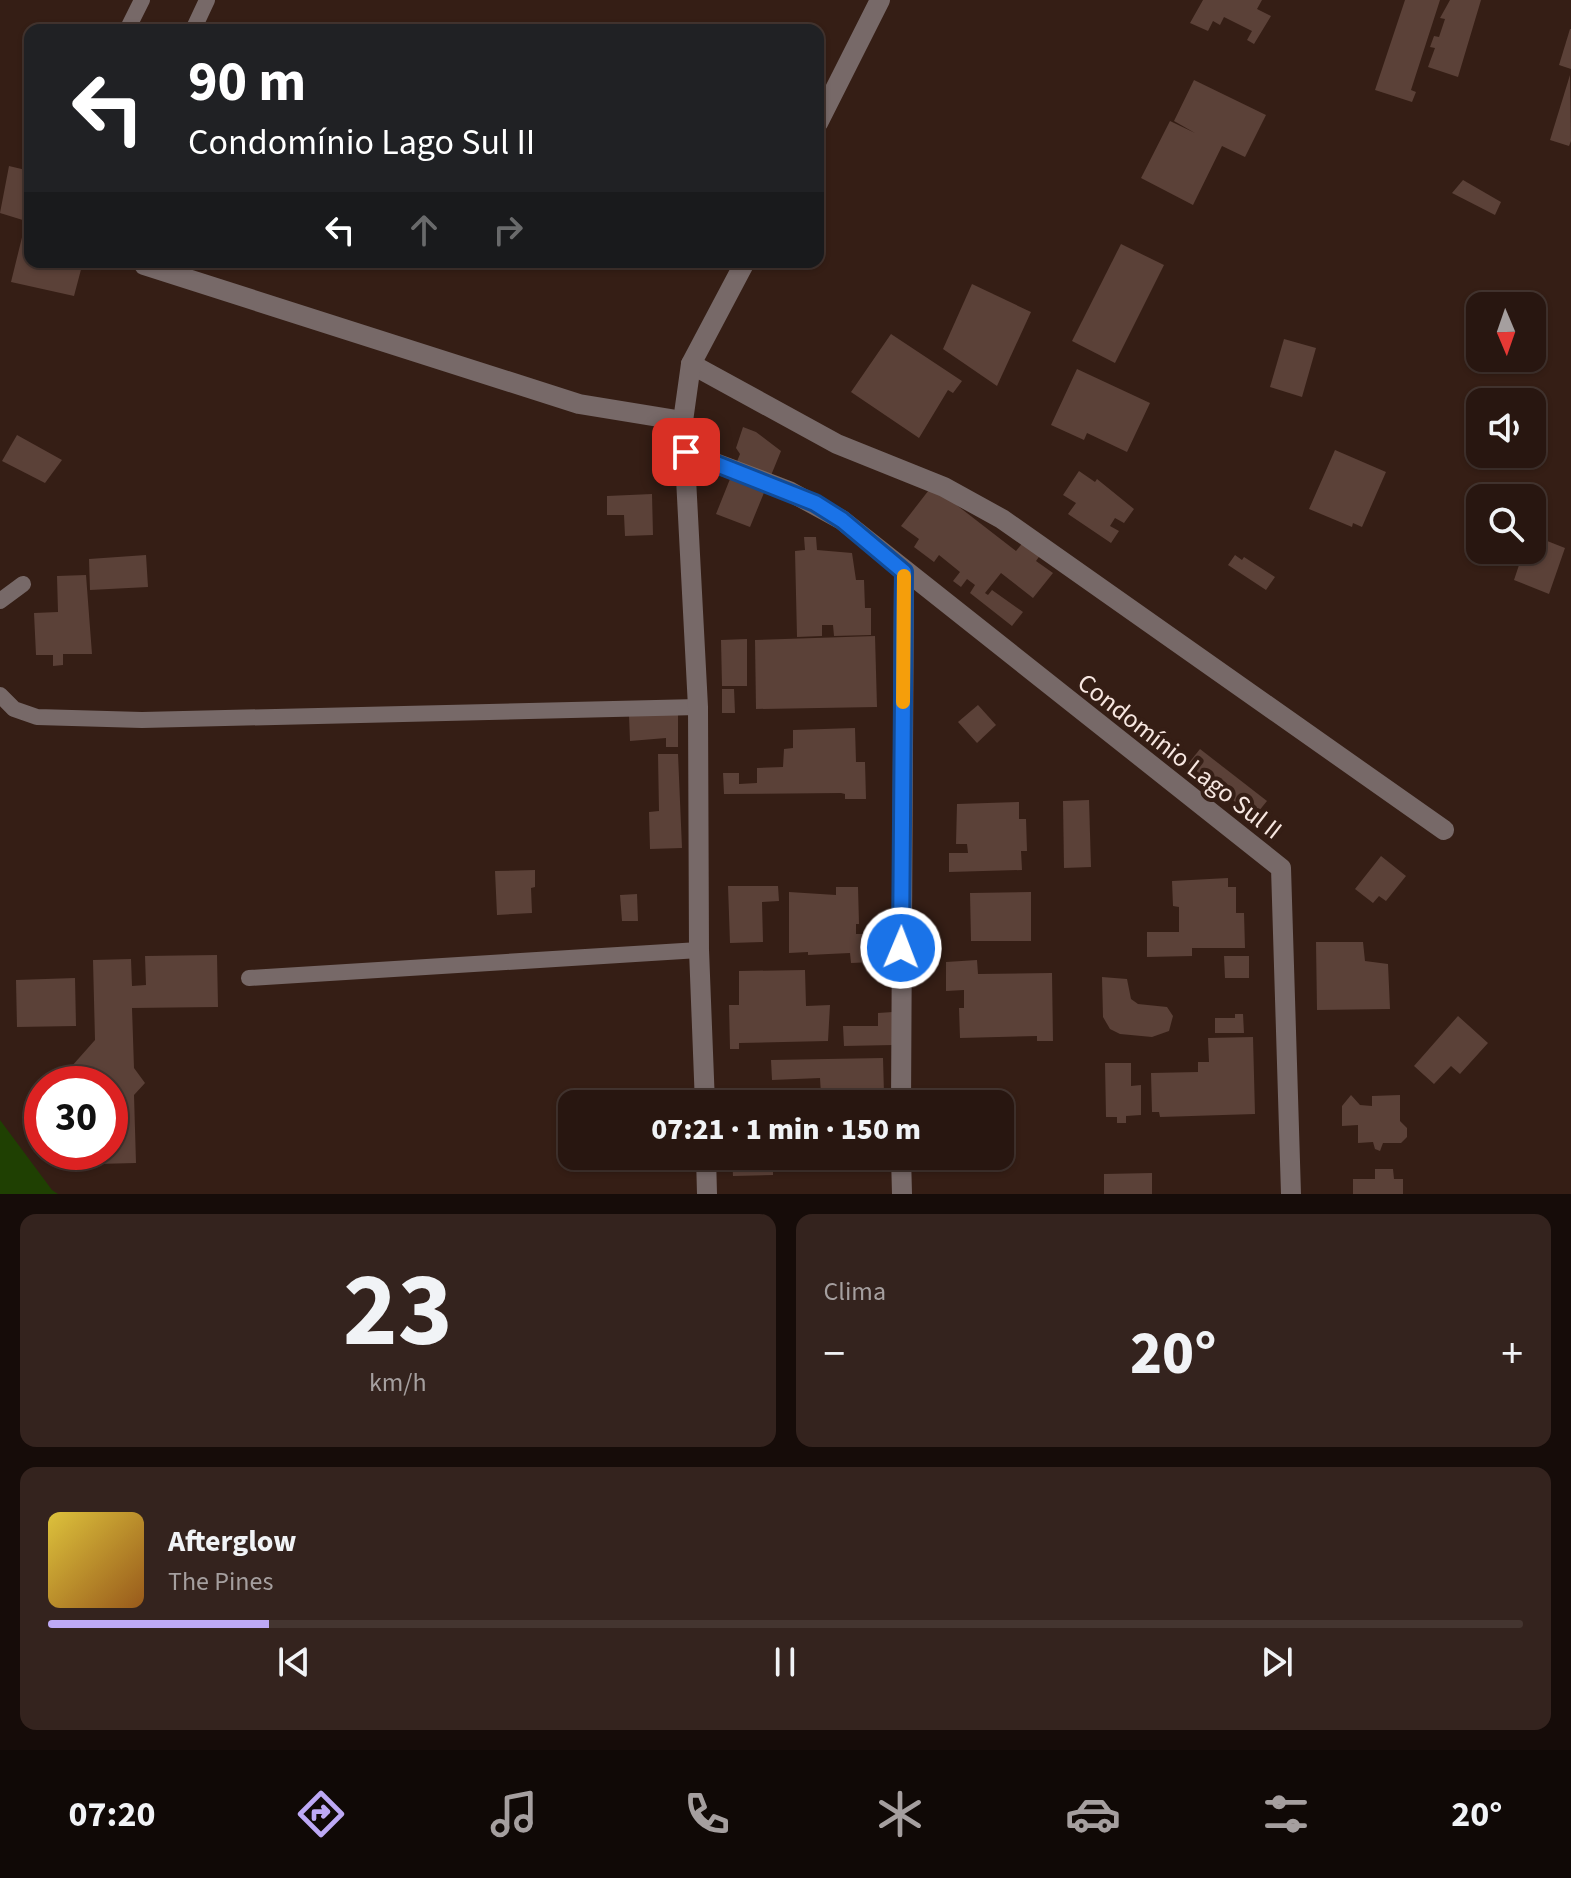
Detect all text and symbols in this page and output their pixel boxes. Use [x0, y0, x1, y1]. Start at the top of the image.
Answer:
text: 90 m [188, 43, 306, 122]
icon: left [56, 56, 160, 160]
text: Condomínio Lago Sul II [188, 117, 535, 168]
icon: left [318, 208, 362, 252]
icon: ahead [402, 208, 446, 252]
icon: right [486, 208, 530, 252]
north arrow [1466, 292, 1546, 372]
map controls [1466, 292, 1546, 564]
button: sound [1466, 388, 1546, 468]
pin [652, 418, 720, 486]
icon: arrive [664, 430, 708, 474]
button: search [1466, 484, 1546, 564]
street label: Condomínio Lago Sul II [1069, 665, 1290, 848]
position arrow [859, 906, 943, 990]
speed limit sign: 30 [24, 1066, 128, 1170]
text: 07:21 · 1 min · 150 m [651, 1108, 921, 1151]
text: 23 [343, 1238, 453, 1386]
text: Clima [824, 1273, 886, 1310]
text: 20° [1130, 1312, 1216, 1397]
text: − [824, 1323, 845, 1386]
text: + [1501, 1323, 1523, 1386]
text: km/h [369, 1364, 427, 1401]
text: Afterglow [168, 1520, 296, 1563]
text: The Pines [168, 1563, 273, 1600]
icon: previous [272, 1640, 316, 1684]
icon: pause [763, 1640, 807, 1684]
icon: next [1255, 1640, 1299, 1684]
icon: directions [293, 1786, 349, 1842]
icon: music [486, 1786, 542, 1842]
icon: phone [679, 1786, 735, 1842]
icon: climate [872, 1786, 928, 1842]
icon: car [1065, 1786, 1121, 1842]
icon: filters [1258, 1786, 1314, 1842]
text: 07:20 [69, 1789, 155, 1840]
text: 20° [1451, 1789, 1502, 1840]

